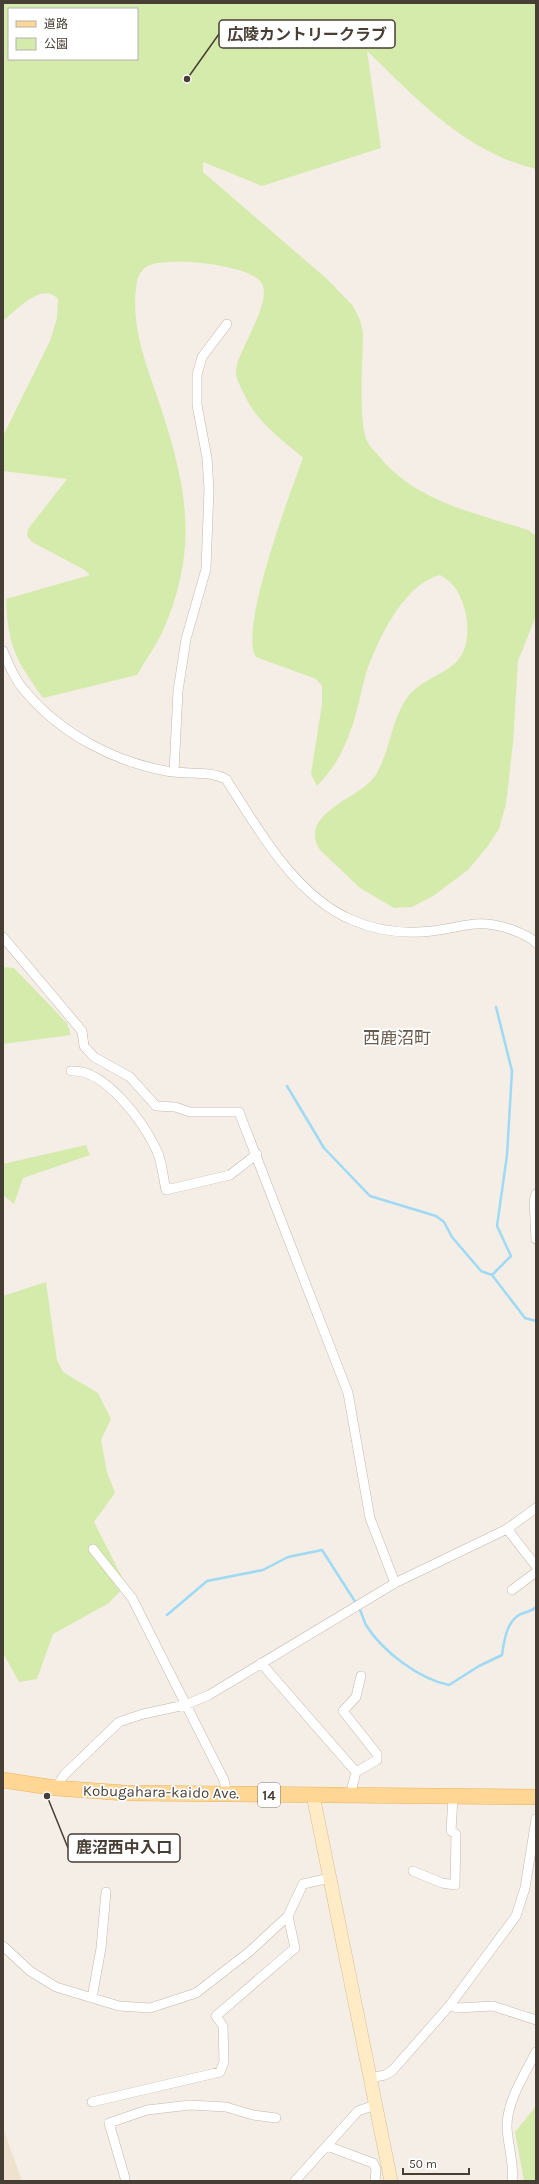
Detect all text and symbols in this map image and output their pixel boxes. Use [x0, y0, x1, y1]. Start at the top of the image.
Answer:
legend [8, 8, 138, 60]
text: 道路 [44, 17, 68, 31]
callout: 広陵カントリークラブ [219, 20, 395, 48]
text: 広陵カントリークラブ [227, 25, 387, 44]
text: 公園 [44, 37, 68, 51]
district label: 西鹿沼町 [363, 1028, 431, 1048]
street label: Kobugahara-kaido Ave. [83, 1782, 240, 1802]
road number: 14 [258, 1783, 280, 1807]
callout: 鹿沼西中入口 [68, 1834, 180, 1862]
text: 鹿沼西中入口 [76, 1838, 172, 1857]
scale bar [403, 2150, 469, 2176]
text: 50 m [409, 2157, 437, 2171]

